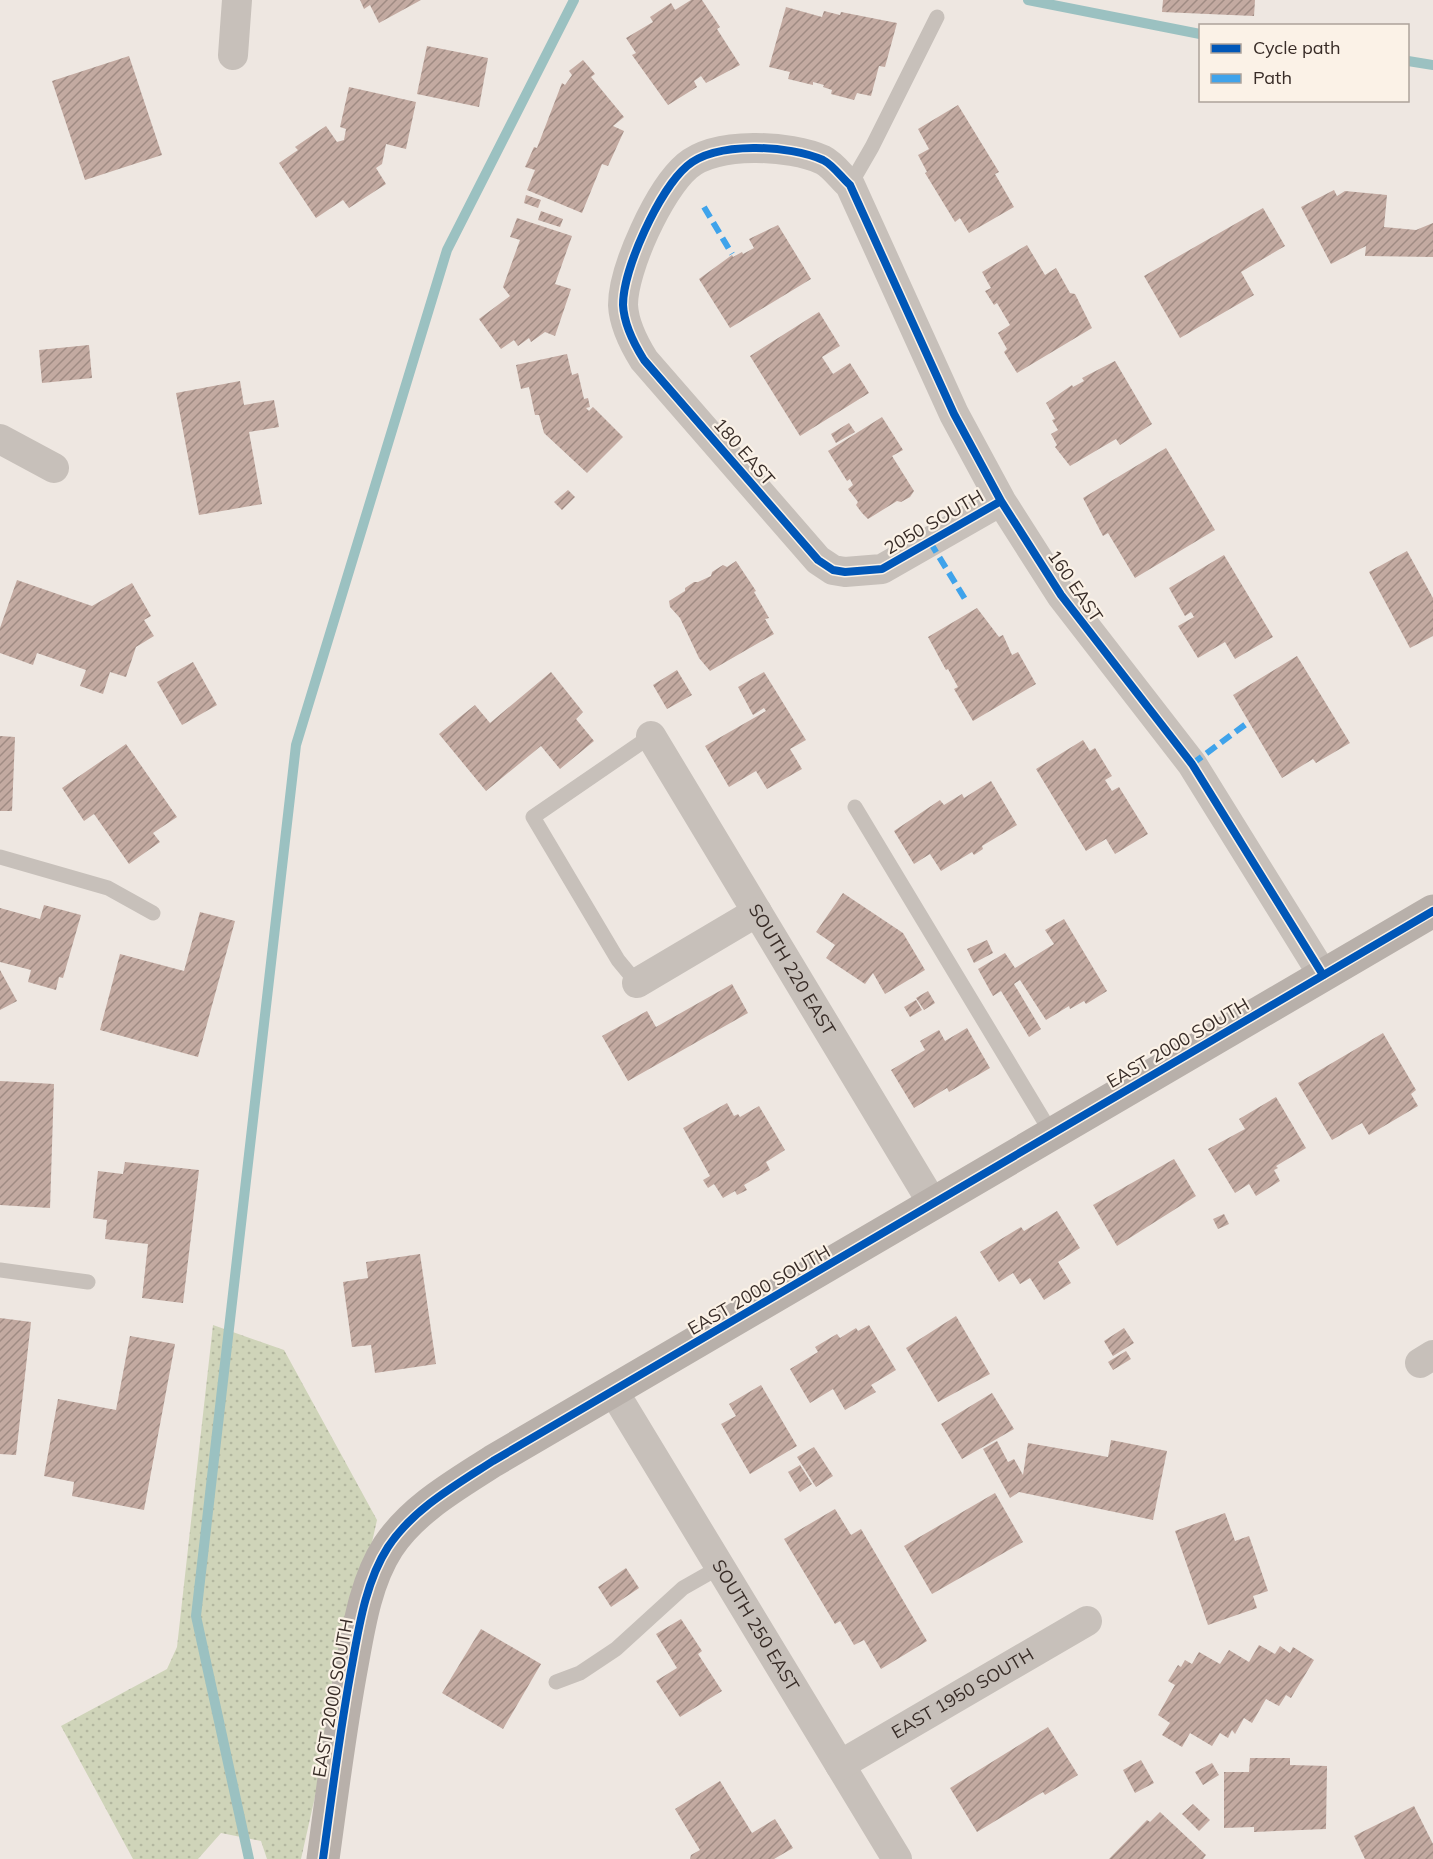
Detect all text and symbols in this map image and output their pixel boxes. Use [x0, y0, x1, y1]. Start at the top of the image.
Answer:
legend [1199, 24, 1409, 102]
text: Cycle path [1253, 36, 1340, 59]
text: Path [1253, 66, 1292, 89]
street label: 180 EAST [709, 413, 780, 490]
street label: 2050 SOUTH [880, 484, 987, 559]
street label: 160 EAST [1043, 545, 1108, 626]
street label: SOUTH 220 EAST [744, 899, 841, 1040]
street label: EAST 2000 SOUTH [1102, 992, 1253, 1093]
street label: EAST 2000 SOUTH [683, 1239, 834, 1340]
street label: SOUTH 250 EAST [707, 1555, 805, 1695]
street label: EAST 2000 SOUTH [307, 1617, 358, 1779]
street label: EAST 1950 SOUTH [887, 1643, 1038, 1744]

